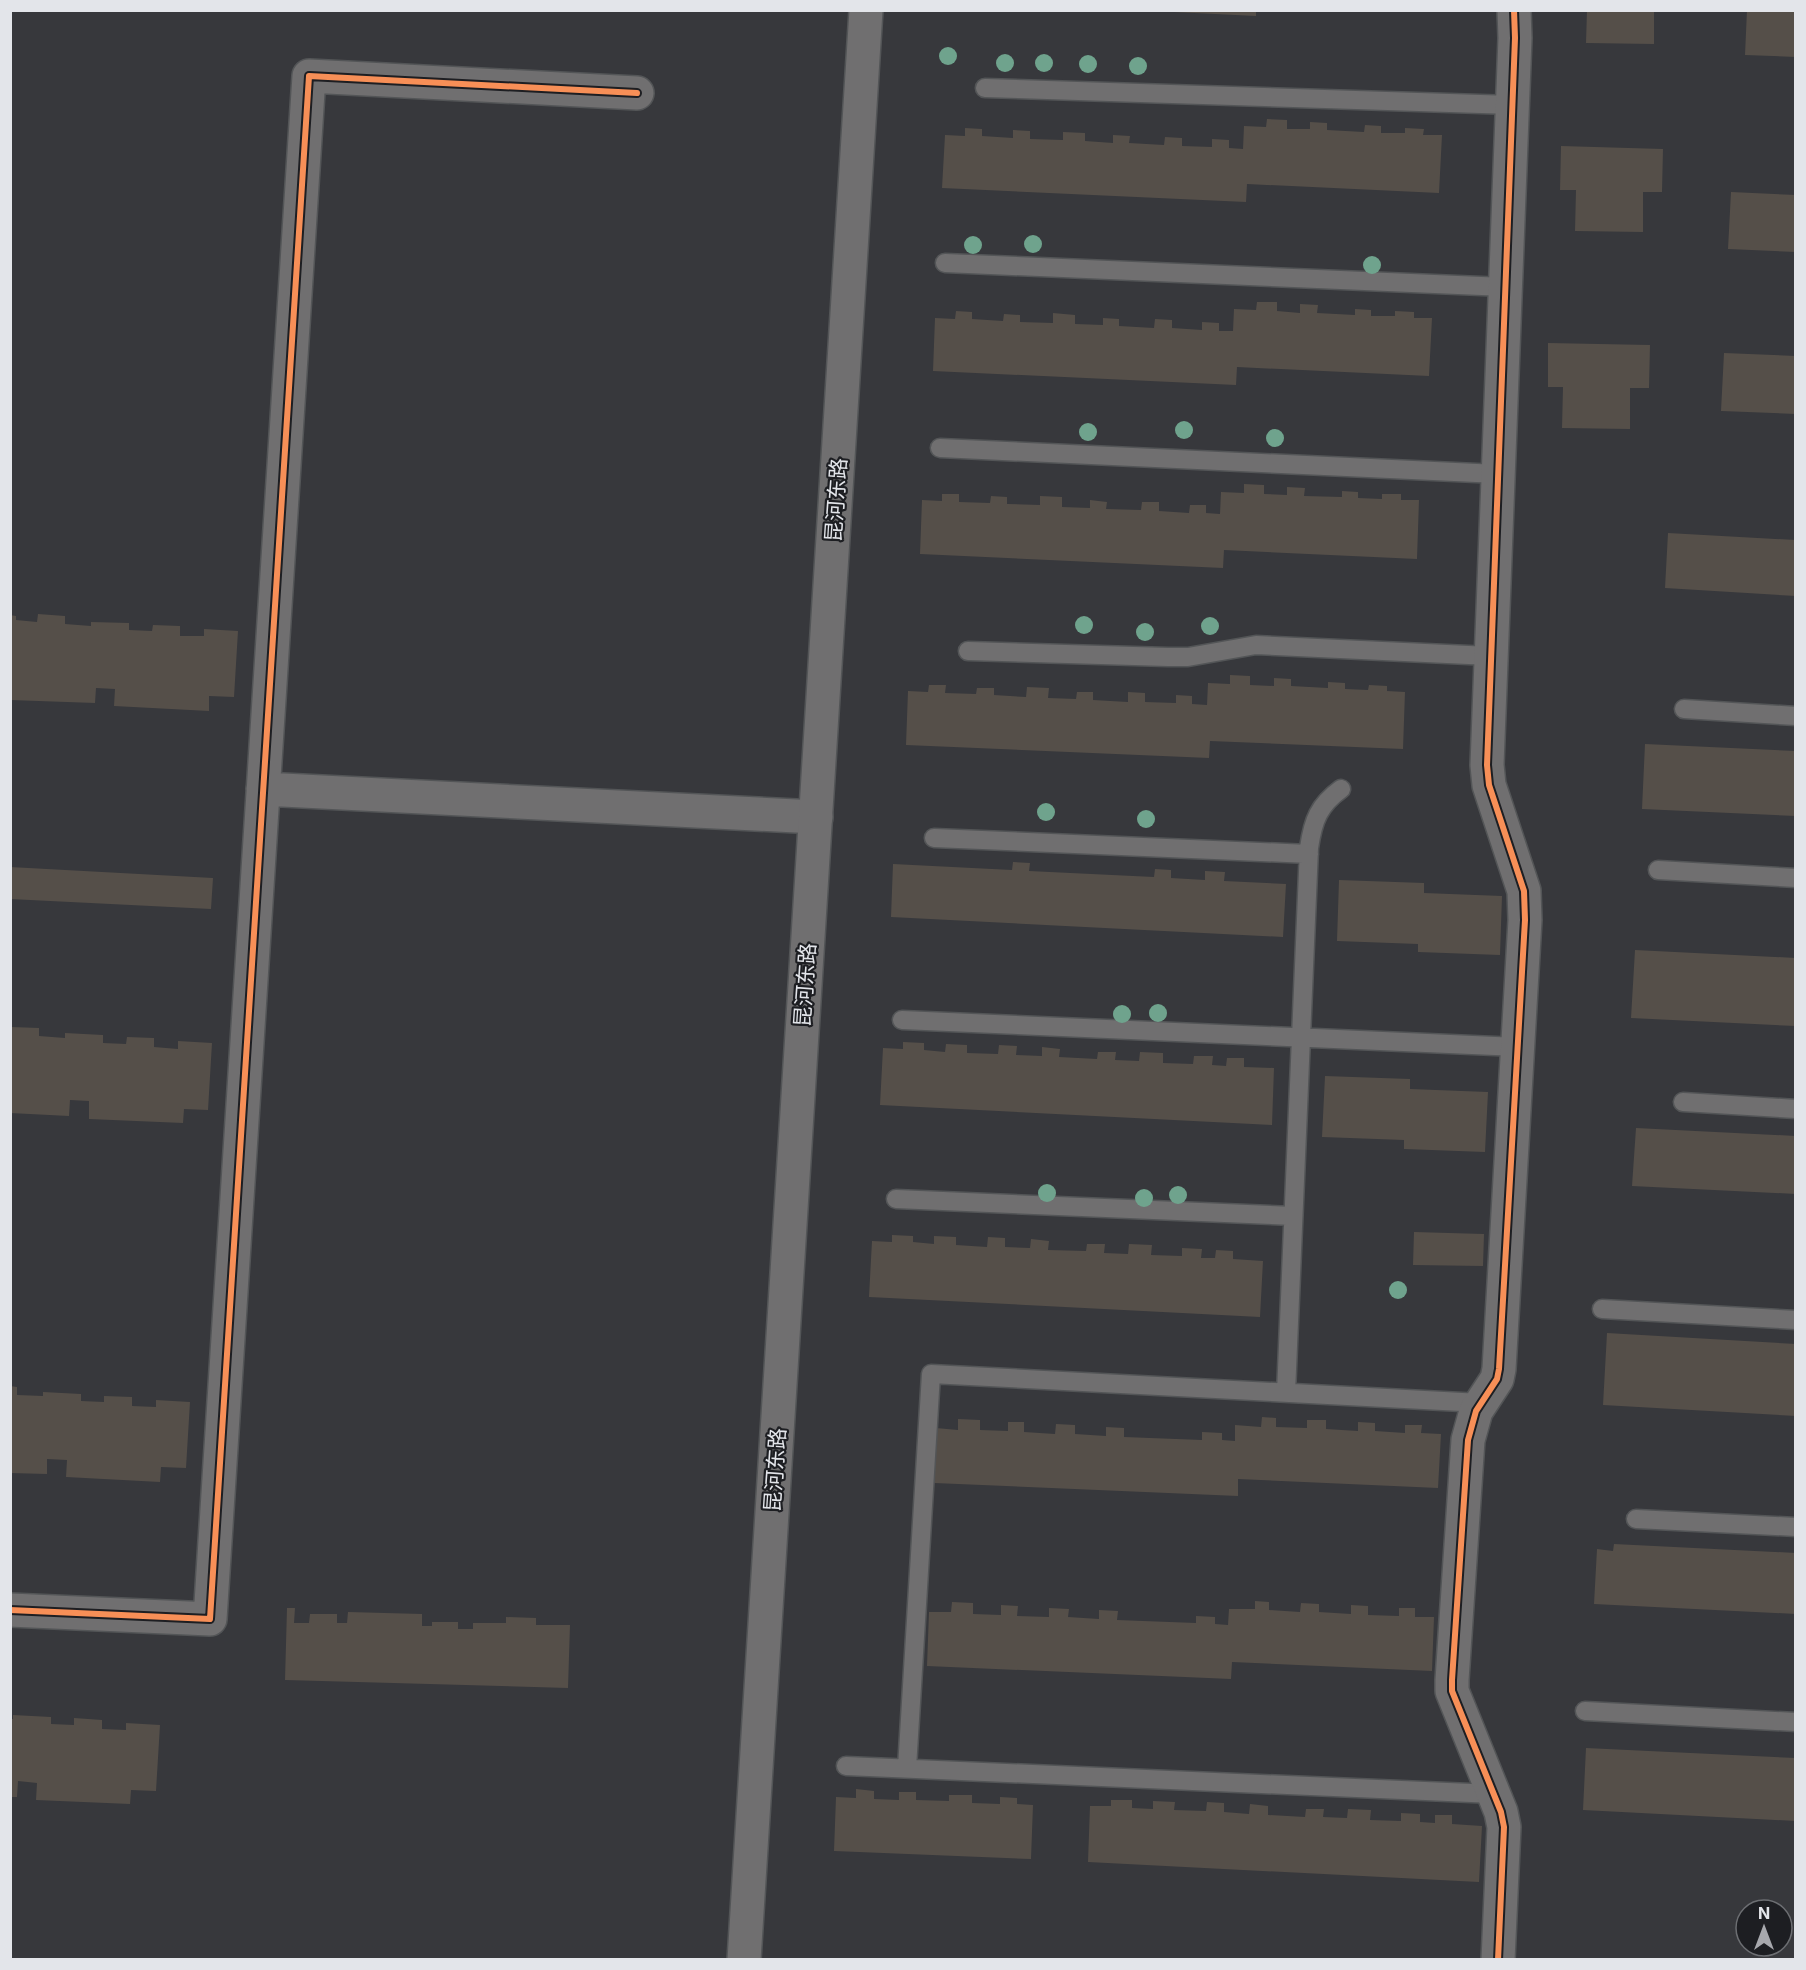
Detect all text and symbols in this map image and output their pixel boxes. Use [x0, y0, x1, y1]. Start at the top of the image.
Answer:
street label: 昆河东路 [821, 457, 851, 543]
street label: 昆河东路 [790, 942, 820, 1028]
street label: 昆河东路 [760, 1427, 790, 1513]
north arrow [1734, 1898, 1794, 1958]
text: N [1758, 1903, 1770, 1923]

